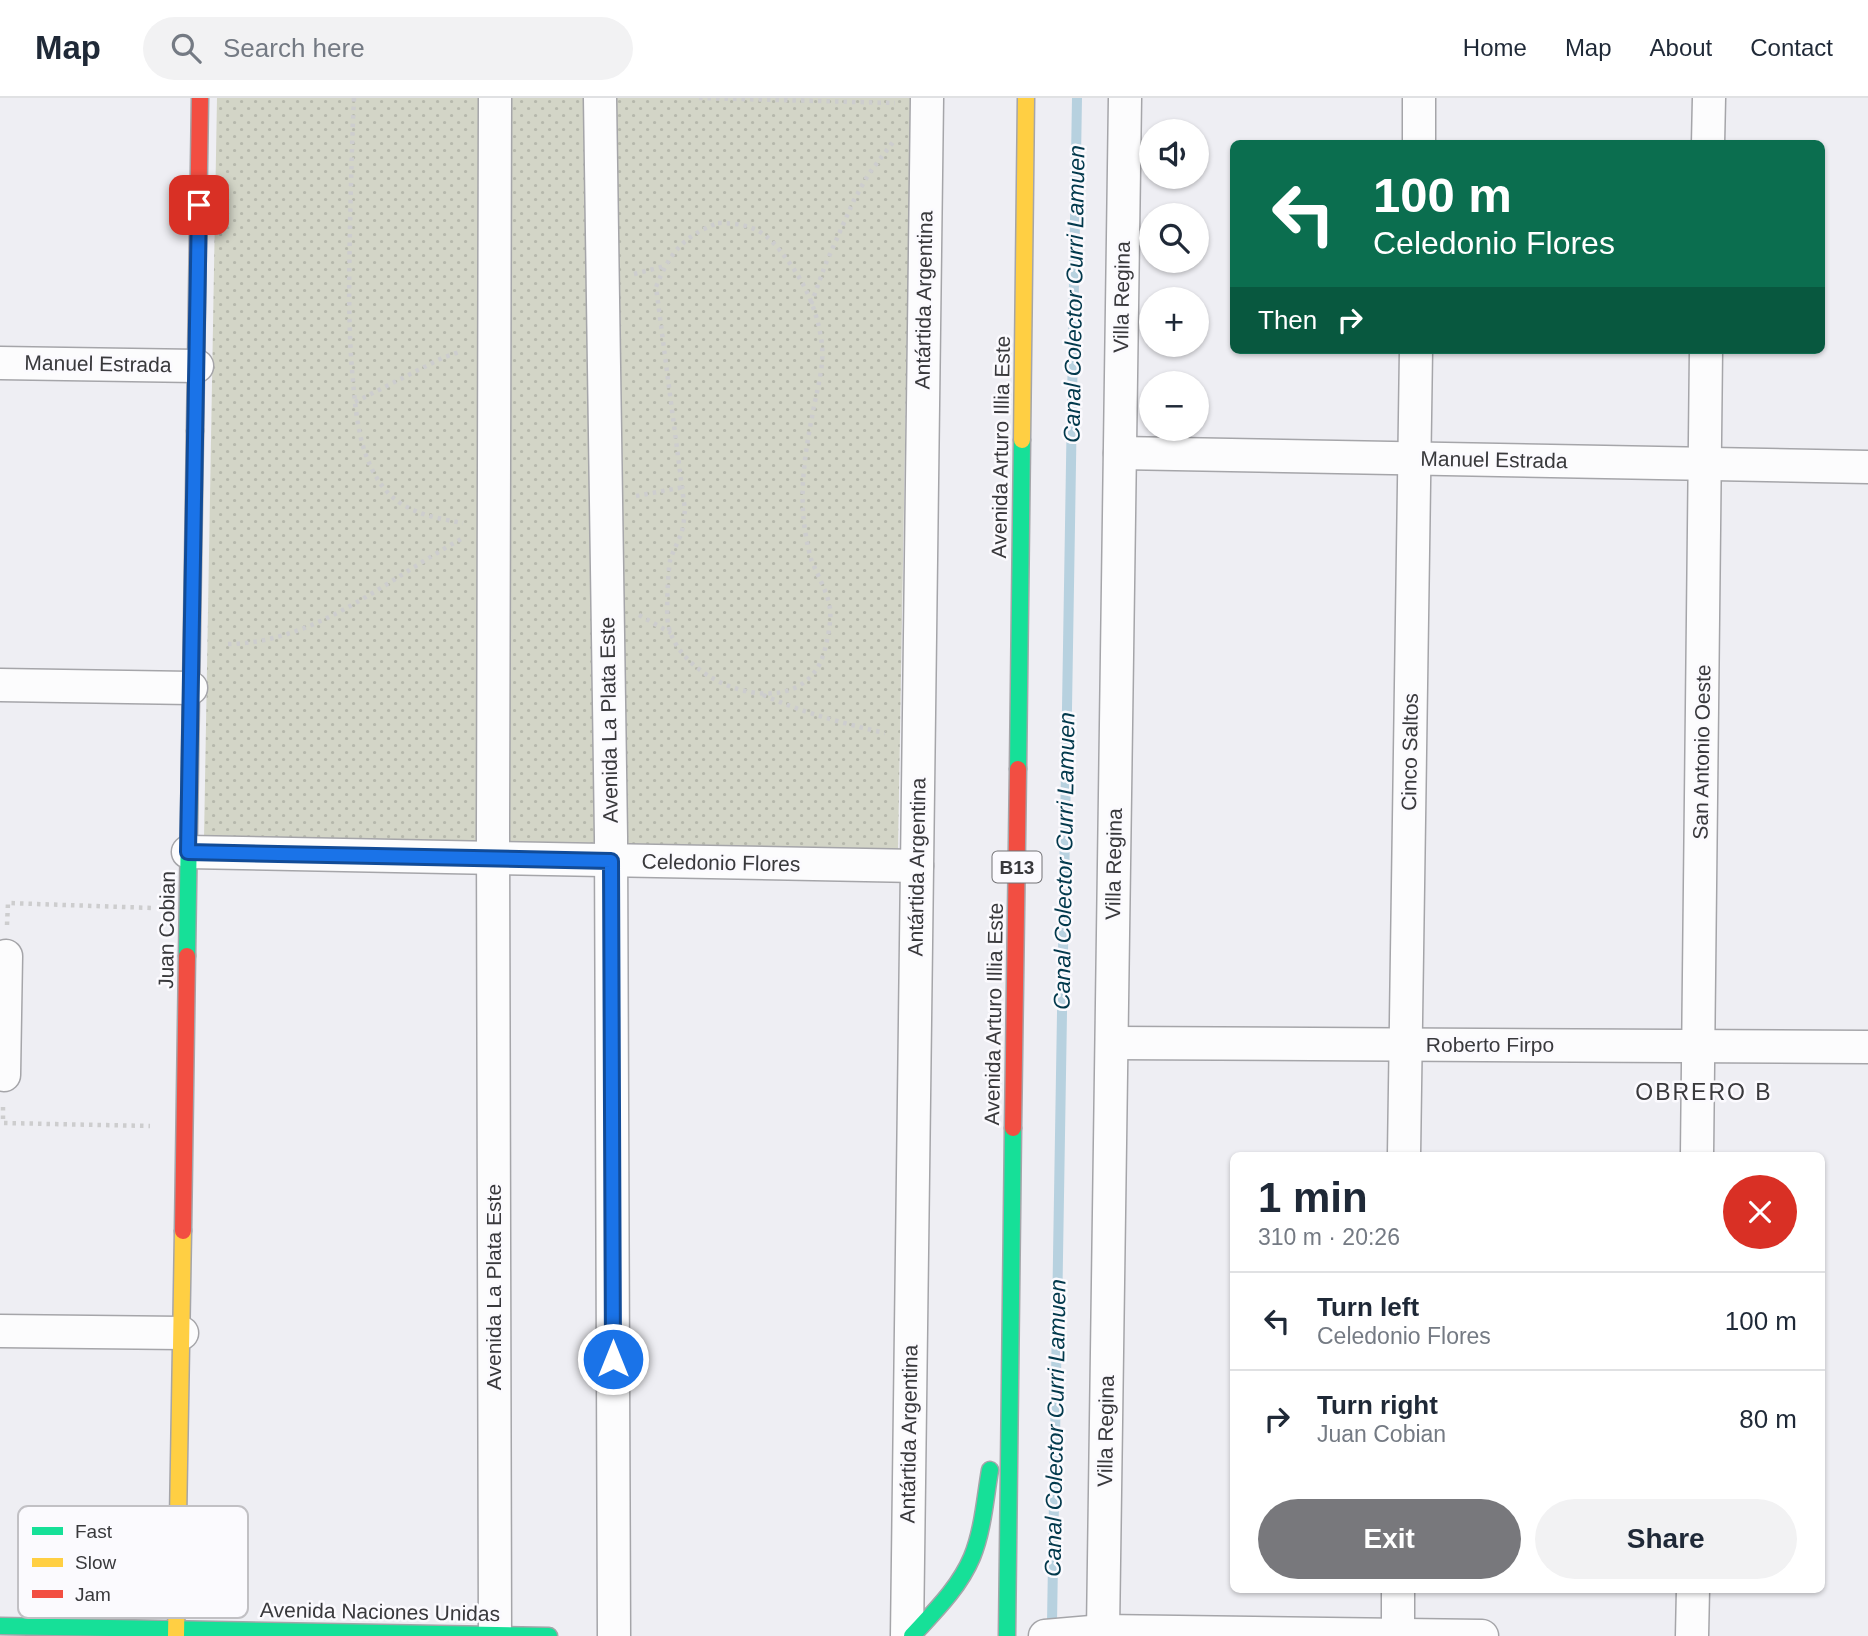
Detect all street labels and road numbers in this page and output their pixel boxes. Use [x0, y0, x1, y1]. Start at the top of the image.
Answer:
street label: Antártida Argentina [910, 210, 937, 389]
street label: Villa Regina [1109, 241, 1134, 353]
street label: Avenida Arturo Illia Este [987, 336, 1014, 558]
street label: Manuel Estrada [24, 351, 172, 376]
street label: Manuel Estrada [1420, 447, 1568, 472]
street label: Avenida La Plata Este [595, 617, 622, 823]
street label: San Antonio Oeste [1688, 664, 1715, 840]
street label: Cinco Saltos [1397, 693, 1422, 811]
street label: Antártida Argentina [903, 777, 930, 956]
street label: Villa Regina [1101, 808, 1126, 920]
street label: Celedonio Flores [641, 850, 801, 875]
road number: B13 [992, 852, 1042, 882]
street label: Juan Cobian [154, 871, 179, 989]
street label: Avenida Arturo Illia Este [980, 903, 1007, 1125]
street label: Roberto Firpo [1426, 1033, 1554, 1056]
street label: Avenida La Plata Este [482, 1184, 505, 1390]
street label: Antártida Argentina [895, 1344, 922, 1523]
street label: Villa Regina [1093, 1375, 1118, 1487]
street label: Avenida Naciones Unidas [260, 1598, 500, 1625]

